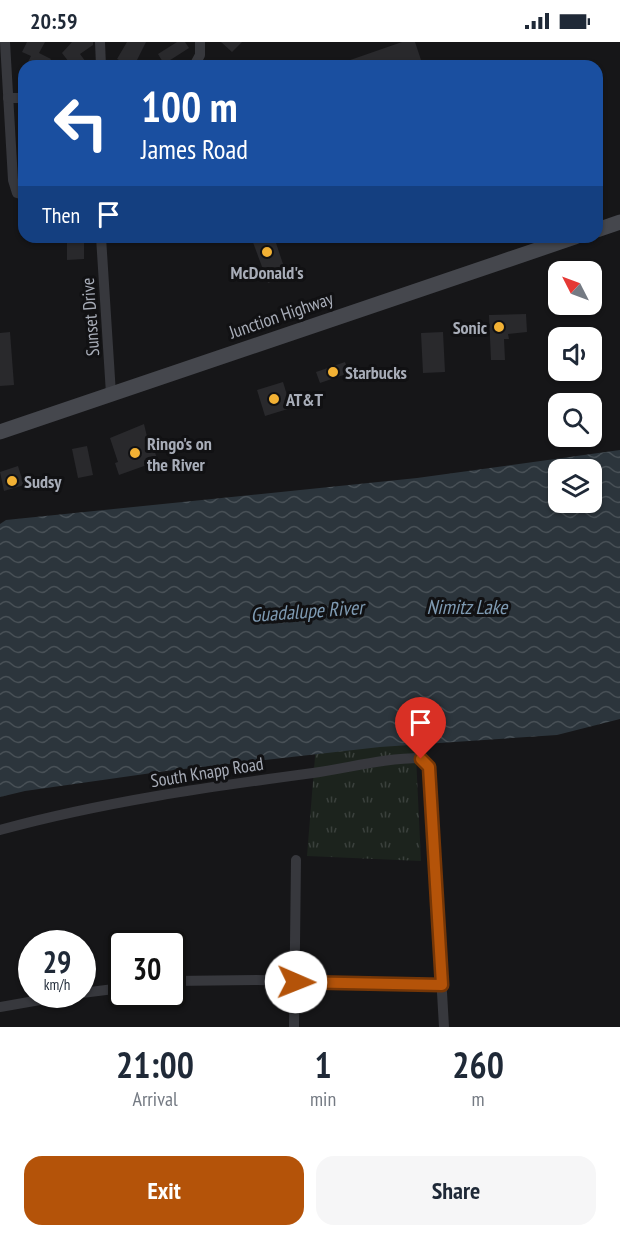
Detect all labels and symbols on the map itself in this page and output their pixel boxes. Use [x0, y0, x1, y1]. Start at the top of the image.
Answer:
marker: McDonald's [260, 245, 274, 259]
place label: McDonald's [231, 261, 303, 284]
north arrow [548, 261, 602, 315]
street label: Sunset Drive [76, 277, 104, 357]
street label: Junction Highway [225, 286, 336, 344]
place label: Sonic [453, 316, 488, 339]
marker: Sonic [492, 320, 506, 334]
place label: Starbucks [345, 361, 407, 384]
marker: Starbucks [326, 365, 340, 379]
place label: AT&T [285, 388, 323, 411]
marker: AT&T [267, 392, 281, 406]
place label: Ringo's on the River [147, 432, 212, 476]
marker: Ringo's on the River [128, 446, 142, 460]
place label: Sudsy [24, 470, 62, 493]
marker: Sudsy [5, 474, 19, 488]
water label: Guadalupe River [250, 594, 367, 628]
water label: Nimitz Lake [427, 594, 509, 620]
pin [395, 697, 446, 759]
street label: South Knapp Road [149, 752, 265, 792]
speed limit sign: 30 [108, 930, 186, 1008]
position arrow [264, 950, 328, 1014]

